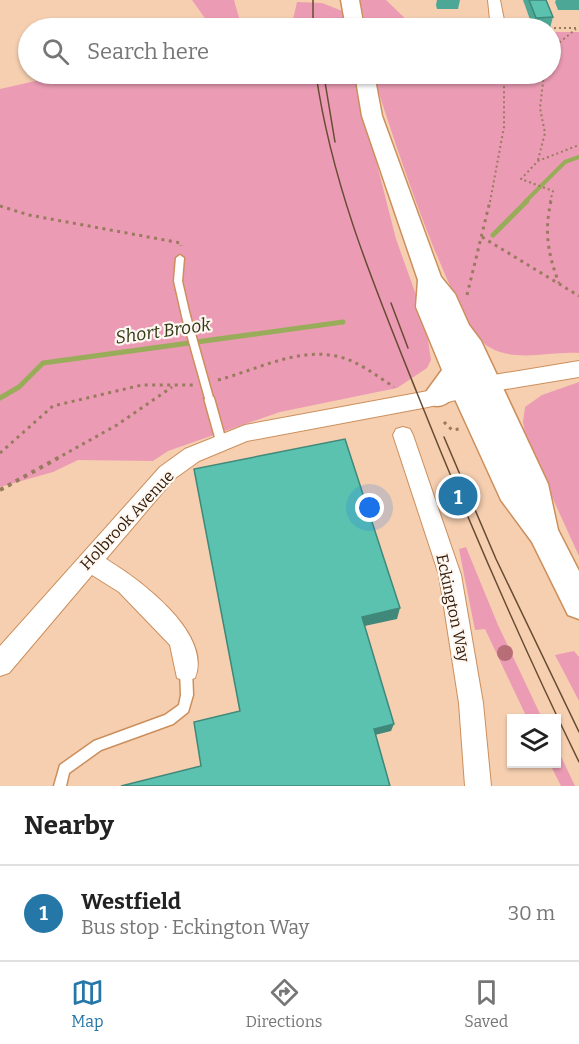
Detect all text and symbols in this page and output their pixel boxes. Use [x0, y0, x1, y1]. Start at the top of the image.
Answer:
search box [18, 18, 561, 84]
icon: search [39, 35, 72, 68]
text: Search here [87, 38, 209, 65]
water label: Short Brook [114, 313, 212, 349]
street label: Holbrook Avenue [76, 466, 178, 574]
pin: 1 [438, 474, 478, 518]
your location [355, 493, 384, 522]
street label: Eckington Way [432, 552, 474, 664]
map controls [507, 714, 561, 768]
button: layers [507, 714, 561, 768]
text: Nearby [24, 810, 114, 841]
text: Westfield [81, 888, 181, 915]
text: 1 [39, 901, 48, 925]
text: 30 m [508, 901, 555, 925]
text: Bus stop · Eckington Way [81, 915, 309, 939]
tab: Map [71, 976, 104, 1031]
tab: Directions [246, 976, 323, 1031]
tab: Saved [464, 976, 508, 1031]

